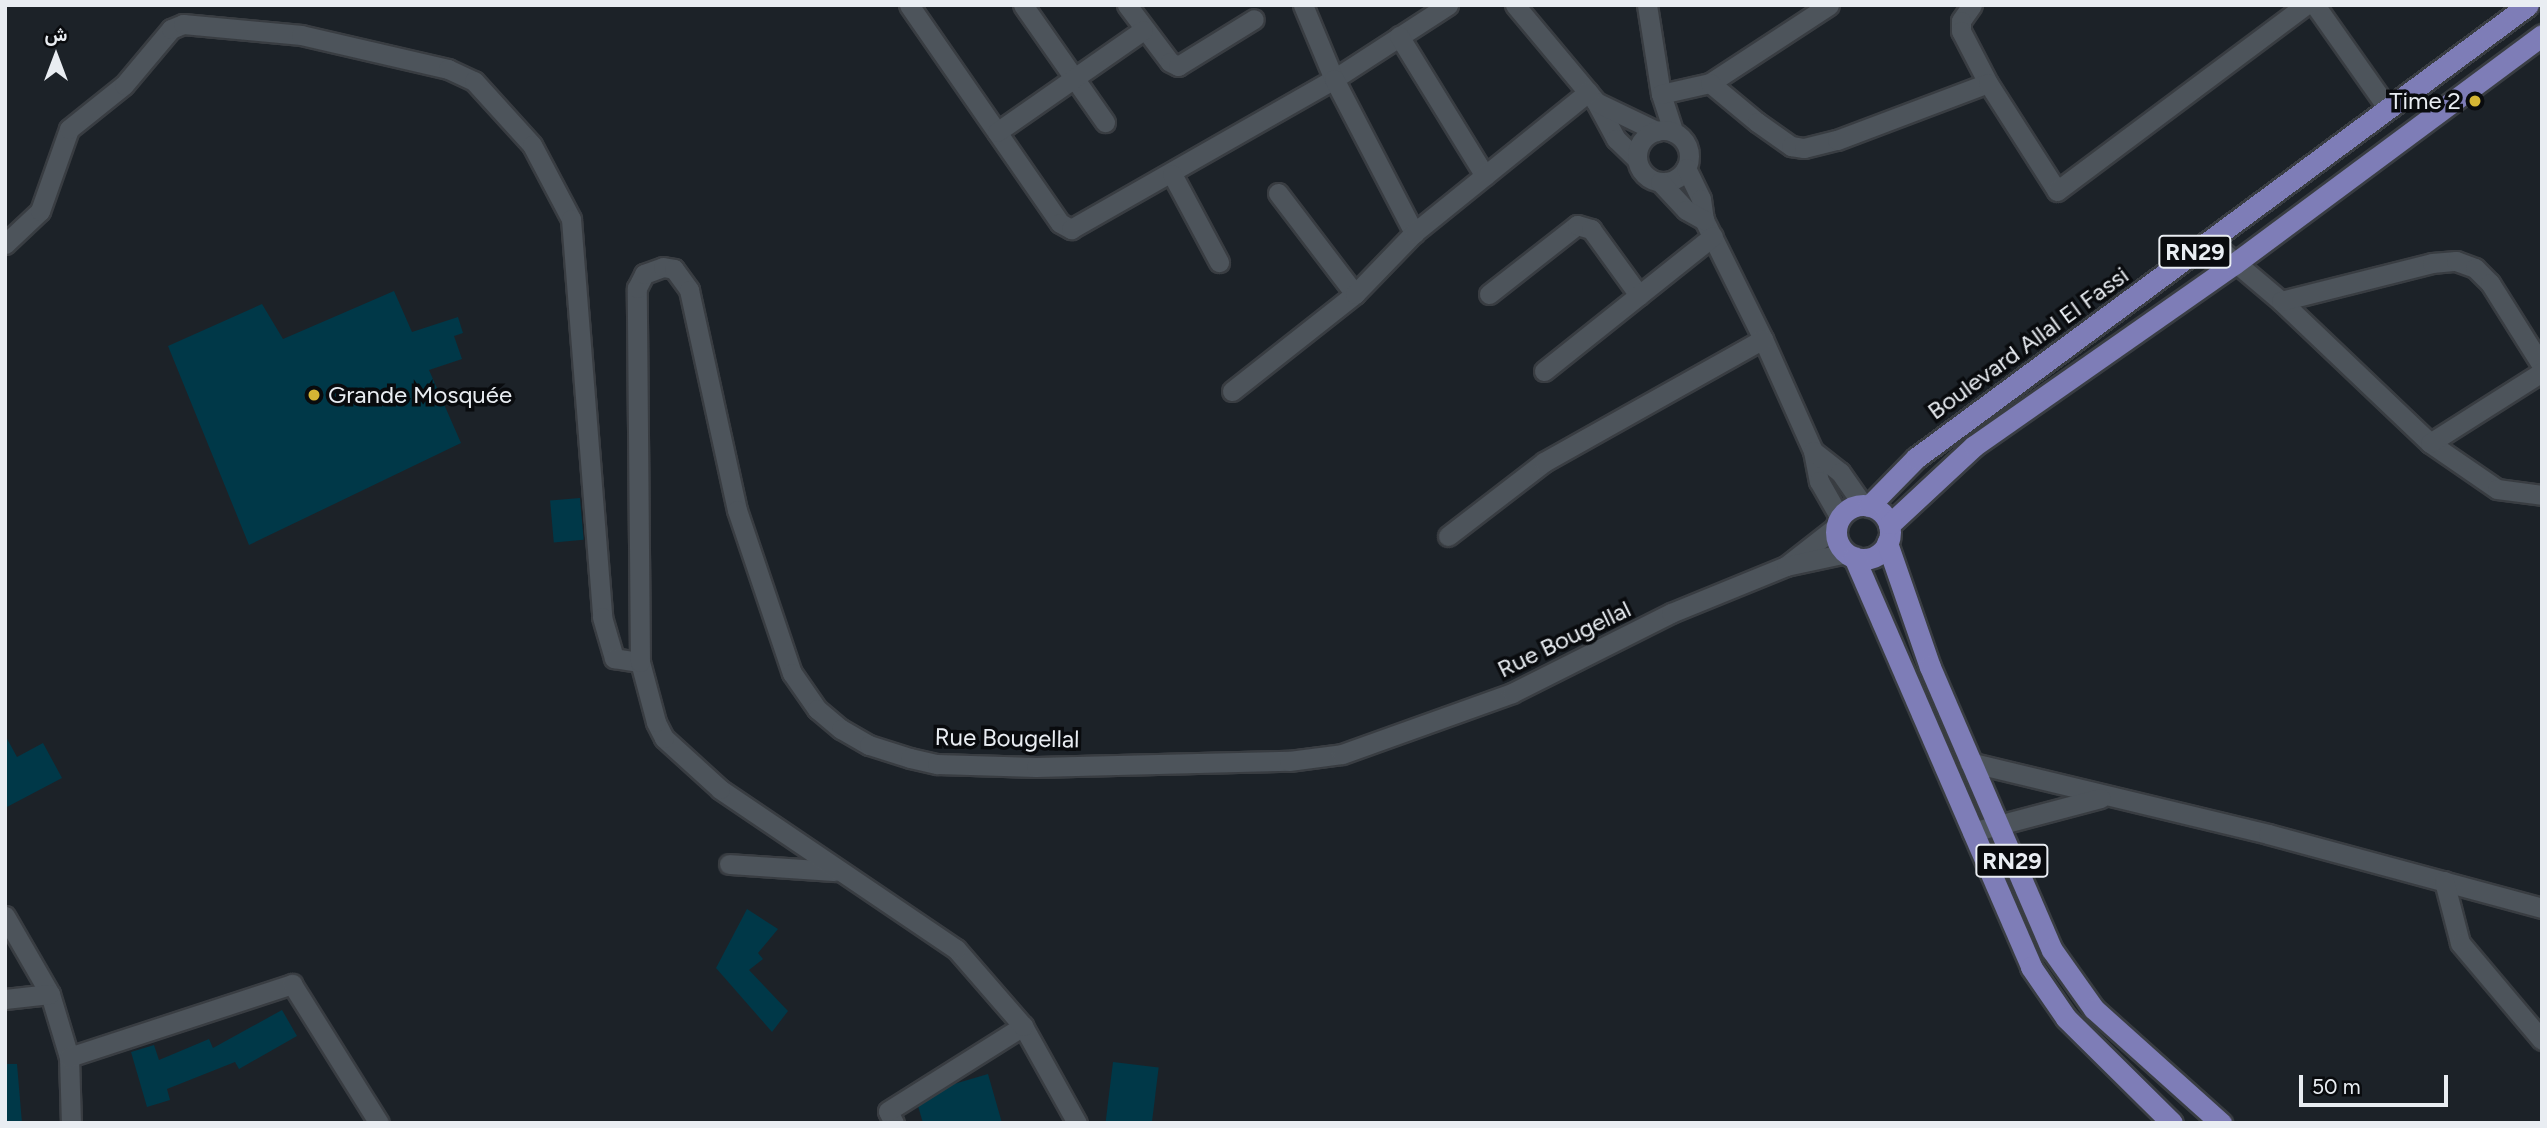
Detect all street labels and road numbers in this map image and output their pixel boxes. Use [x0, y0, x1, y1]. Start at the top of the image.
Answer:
road number: RN29 [2158, 232, 2232, 272]
street label: Boulevard Allal El Fassi [1922, 260, 2134, 426]
street label: Rue Bougellal [1493, 594, 1635, 684]
street label: Rue Bougellal [934, 722, 1080, 754]
road number: RN29 [1975, 842, 2049, 880]

